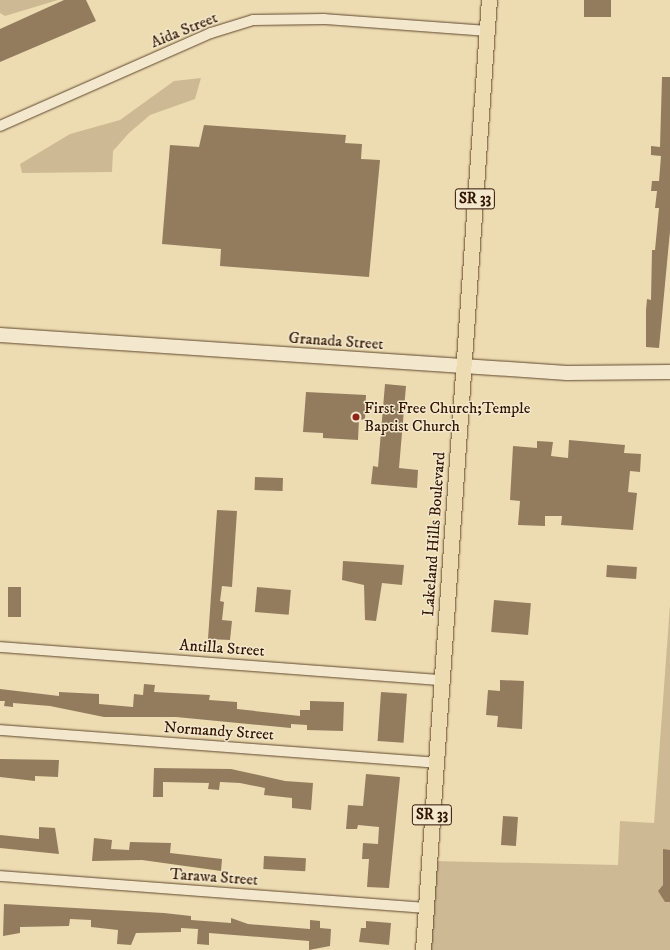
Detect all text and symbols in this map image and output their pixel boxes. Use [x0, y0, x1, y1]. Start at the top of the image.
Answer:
street label: Aida Street [148, 8, 220, 52]
road number: SR 33 [454, 186, 496, 212]
street label: Granada Street [288, 328, 384, 354]
place label: First Free Church;Temple Baptist Church [364, 398, 530, 436]
marker: First Free Church;Temple Baptist Church [351, 412, 361, 422]
street label: Lakeland Hills Boulevard [419, 451, 449, 617]
street label: Antilla Street [179, 635, 265, 661]
street label: Normandy Street [163, 718, 275, 744]
road number: SR 33 [411, 802, 453, 828]
street label: Tarawa Street [169, 864, 259, 890]

